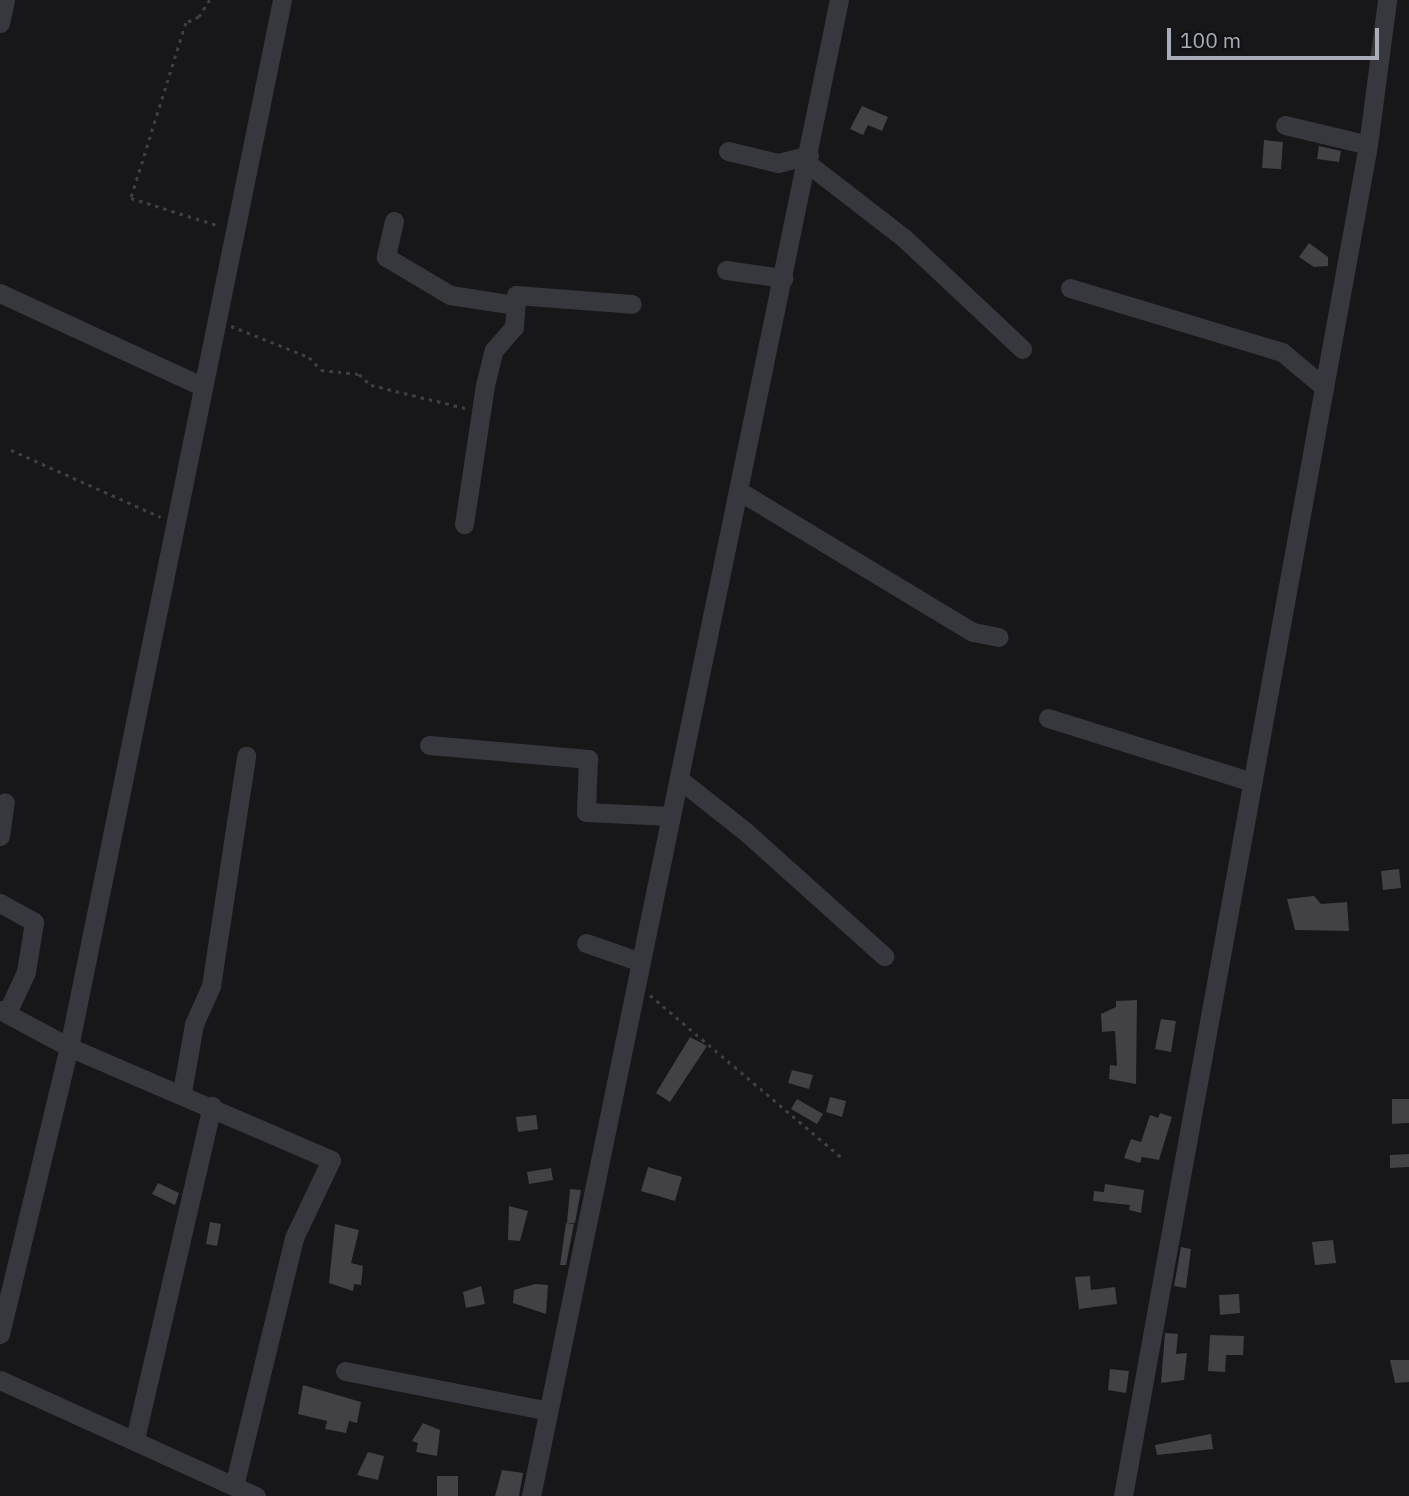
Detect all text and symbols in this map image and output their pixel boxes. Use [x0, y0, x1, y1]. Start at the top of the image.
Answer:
scale bar [1171, 14, 1383, 58]
text: 100 m [1180, 26, 1241, 54]

